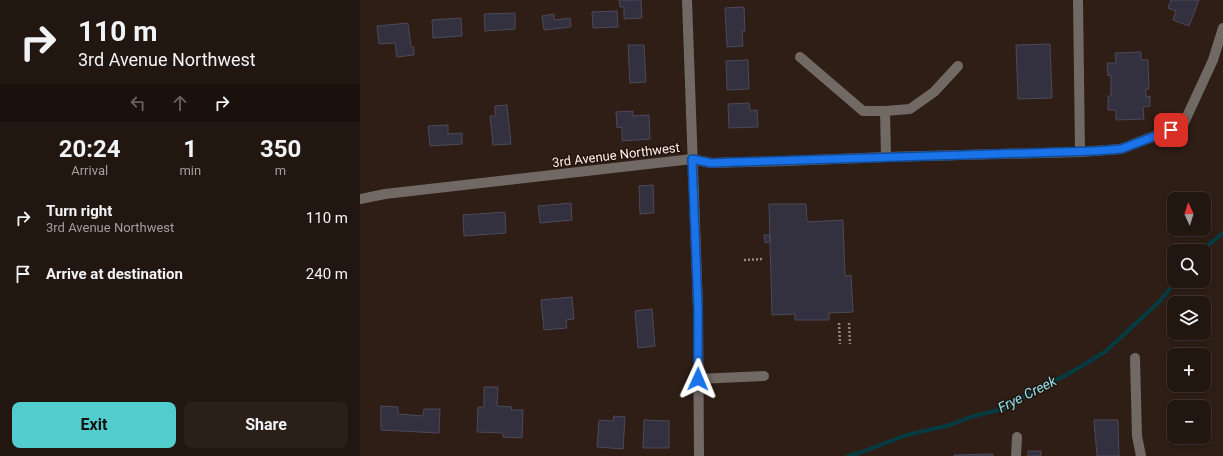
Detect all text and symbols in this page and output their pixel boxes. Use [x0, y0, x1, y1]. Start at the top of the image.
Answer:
text: 110 m [78, 15, 157, 48]
icon: right [12, 16, 64, 68]
text: 3rd Avenue Northwest [78, 49, 256, 70]
icon: left [127, 92, 149, 114]
icon: ahead [169, 92, 191, 114]
icon: right [211, 92, 233, 114]
pin [1154, 113, 1188, 147]
icon: arrive [1160, 119, 1182, 141]
text: 20:24 [59, 135, 121, 163]
text: 1 [183, 135, 197, 163]
text: 350 [260, 135, 301, 163]
street label: 3rd Avenue Northwest [551, 140, 681, 170]
text: Arrival [71, 163, 108, 178]
text: min [179, 163, 201, 178]
text: m [275, 163, 286, 178]
north arrow [1167, 192, 1211, 236]
map controls [1167, 192, 1211, 444]
text: Turn right [46, 202, 112, 220]
icon: right [12, 207, 34, 229]
text: 110 m [306, 209, 348, 227]
text: 3rd Avenue Northwest [46, 220, 174, 235]
button: search [1167, 244, 1211, 288]
icon: arrive [12, 263, 34, 285]
text: Arrive at destination [46, 265, 183, 283]
text: 240 m [306, 265, 348, 283]
button: layers [1167, 296, 1211, 340]
button: + [1167, 348, 1211, 392]
position arrow [677, 358, 719, 400]
water label: Frye Creek [995, 372, 1060, 416]
button: − [1167, 400, 1211, 444]
button: Exit [12, 402, 176, 448]
button: Share [184, 402, 348, 448]

